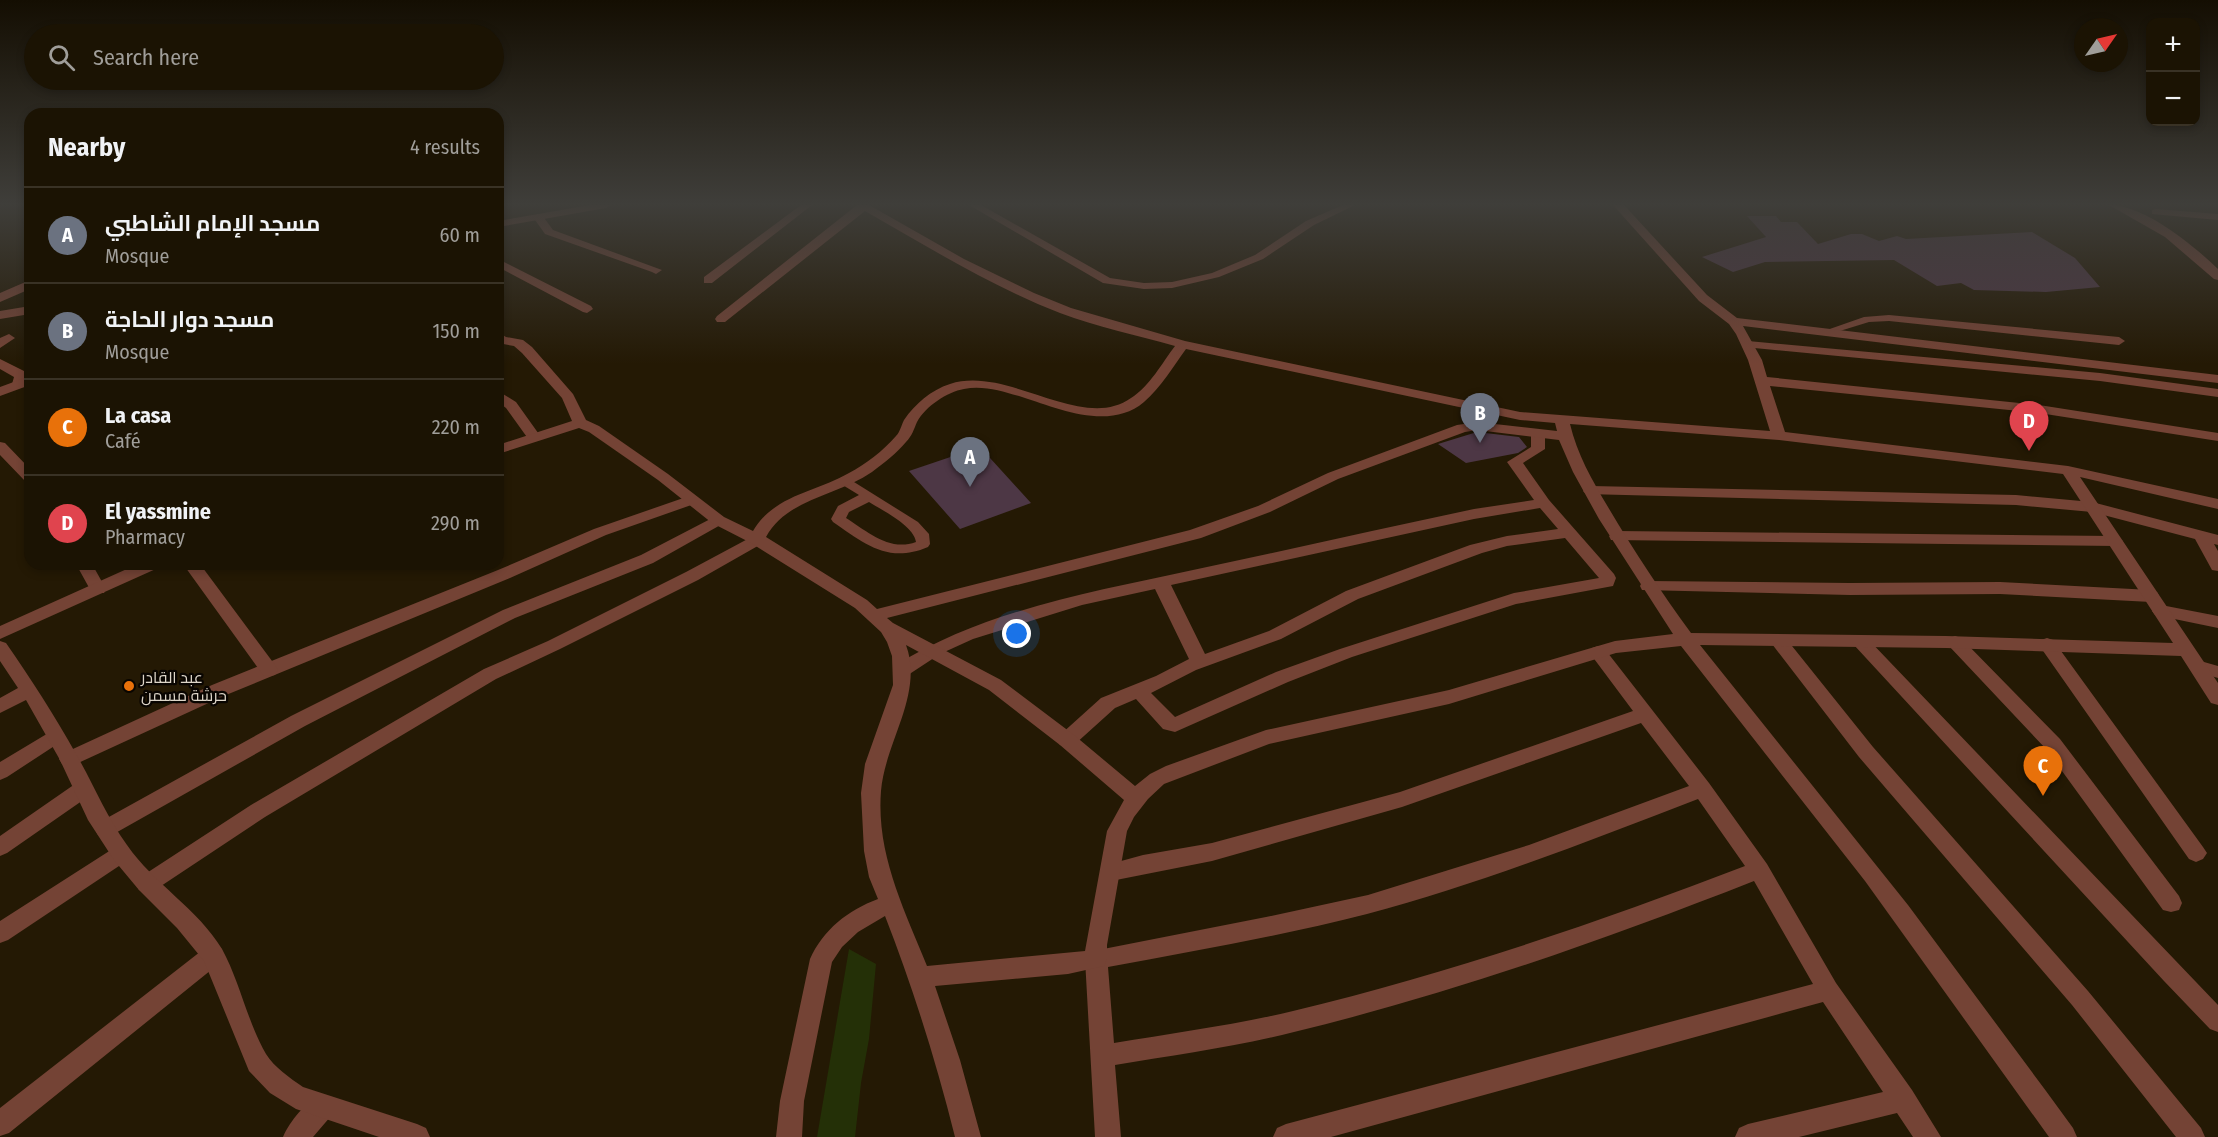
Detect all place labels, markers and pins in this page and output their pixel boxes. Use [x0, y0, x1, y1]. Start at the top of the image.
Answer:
pin: B [1460, 394, 1500, 443]
pin: D [2010, 402, 2048, 451]
pin: A [950, 438, 990, 487]
place label: عبد القادر حرشة مسمن [140, 668, 227, 706]
marker: عبد القادر حرشة مسمن [122, 679, 136, 693]
pin: C [2024, 746, 2062, 796]

